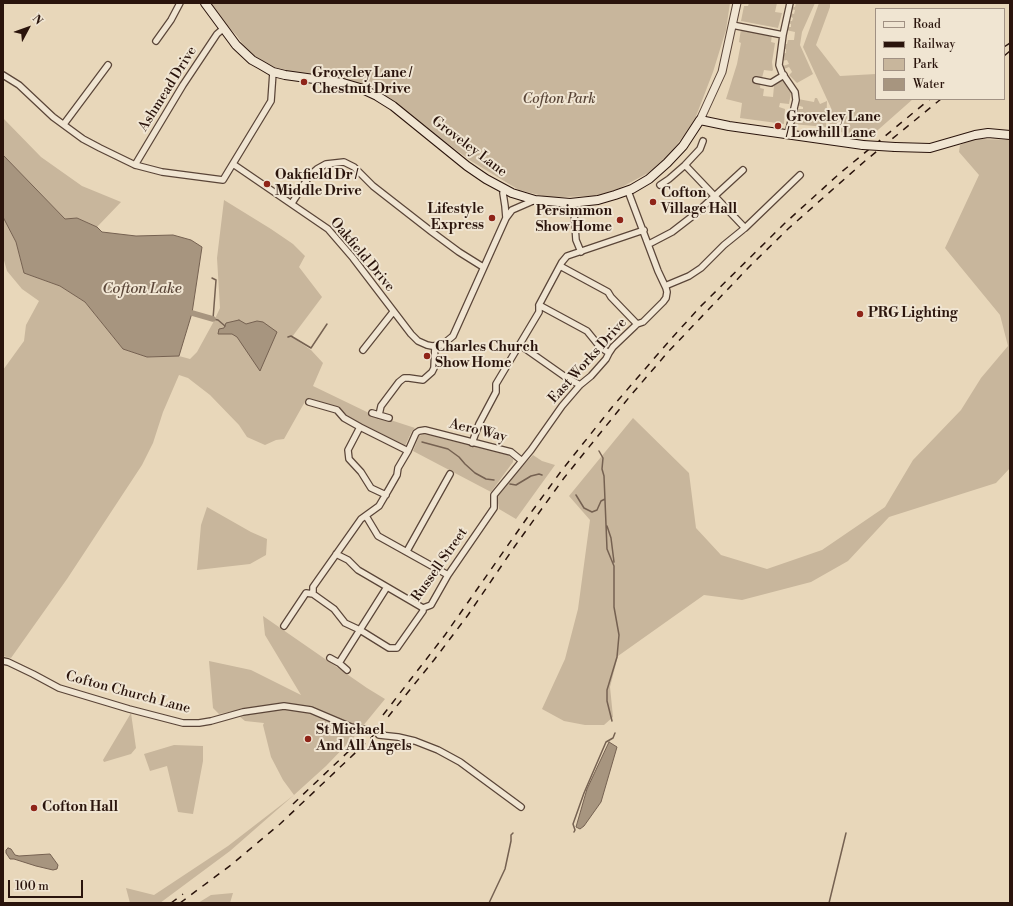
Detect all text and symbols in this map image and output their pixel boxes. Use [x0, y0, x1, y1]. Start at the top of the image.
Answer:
north arrow [8, 8, 48, 48]
legend [875, 8, 1005, 100]
text: N [29, 12, 45, 28]
text: Road [913, 17, 941, 32]
text: Railway [913, 37, 955, 52]
street label: Ashmead Drive [135, 43, 201, 135]
text: Park [913, 57, 938, 72]
place label: Groveley Lane / Chestnut Drive [312, 66, 412, 98]
marker: Groveley Lane / Chestnut Drive [299, 77, 309, 87]
text: Water [913, 77, 945, 92]
park label: Cofton Park [522, 92, 596, 108]
place label: Groveley Lane / Lowhill Lane [786, 110, 881, 142]
street label: Groveley Lane [428, 113, 510, 181]
marker: Groveley Lane / Lowhill Lane [773, 121, 783, 131]
place label: Oakfield Dr / Middle Drive [275, 168, 362, 200]
marker: Oakfield Dr / Middle Drive [262, 179, 272, 189]
place label: Cofton Village Hall [661, 186, 737, 218]
marker: Cofton Village Hall [648, 197, 658, 207]
place label: Lifestyle Express [428, 202, 484, 234]
place label: Persimmon Show Home [535, 204, 612, 236]
marker: Lifestyle Express [487, 213, 497, 223]
street label: Oakfield Drive [326, 215, 398, 295]
marker: Persimmon Show Home [615, 215, 625, 225]
water label: Cofton Lake [102, 280, 182, 298]
place label: PRG Lighting [868, 306, 958, 322]
marker: PRG Lighting [855, 309, 865, 319]
street label: East Works Drive [545, 315, 631, 407]
place label: Charles Church Show Home [435, 340, 538, 372]
marker: Charles Church Show Home [422, 351, 432, 361]
street label: Aero Way [448, 416, 508, 446]
street label: Russell Street [408, 525, 472, 605]
street label: Cofton Church Lane [64, 668, 192, 718]
place label: St Michael And All Angels [316, 723, 412, 756]
marker: St Michael And All Angels [303, 734, 313, 744]
place label: Cofton Hall [42, 800, 118, 816]
marker: Cofton Hall [29, 803, 39, 813]
scale bar [10, 872, 85, 898]
text: 100 m [15, 879, 49, 894]

